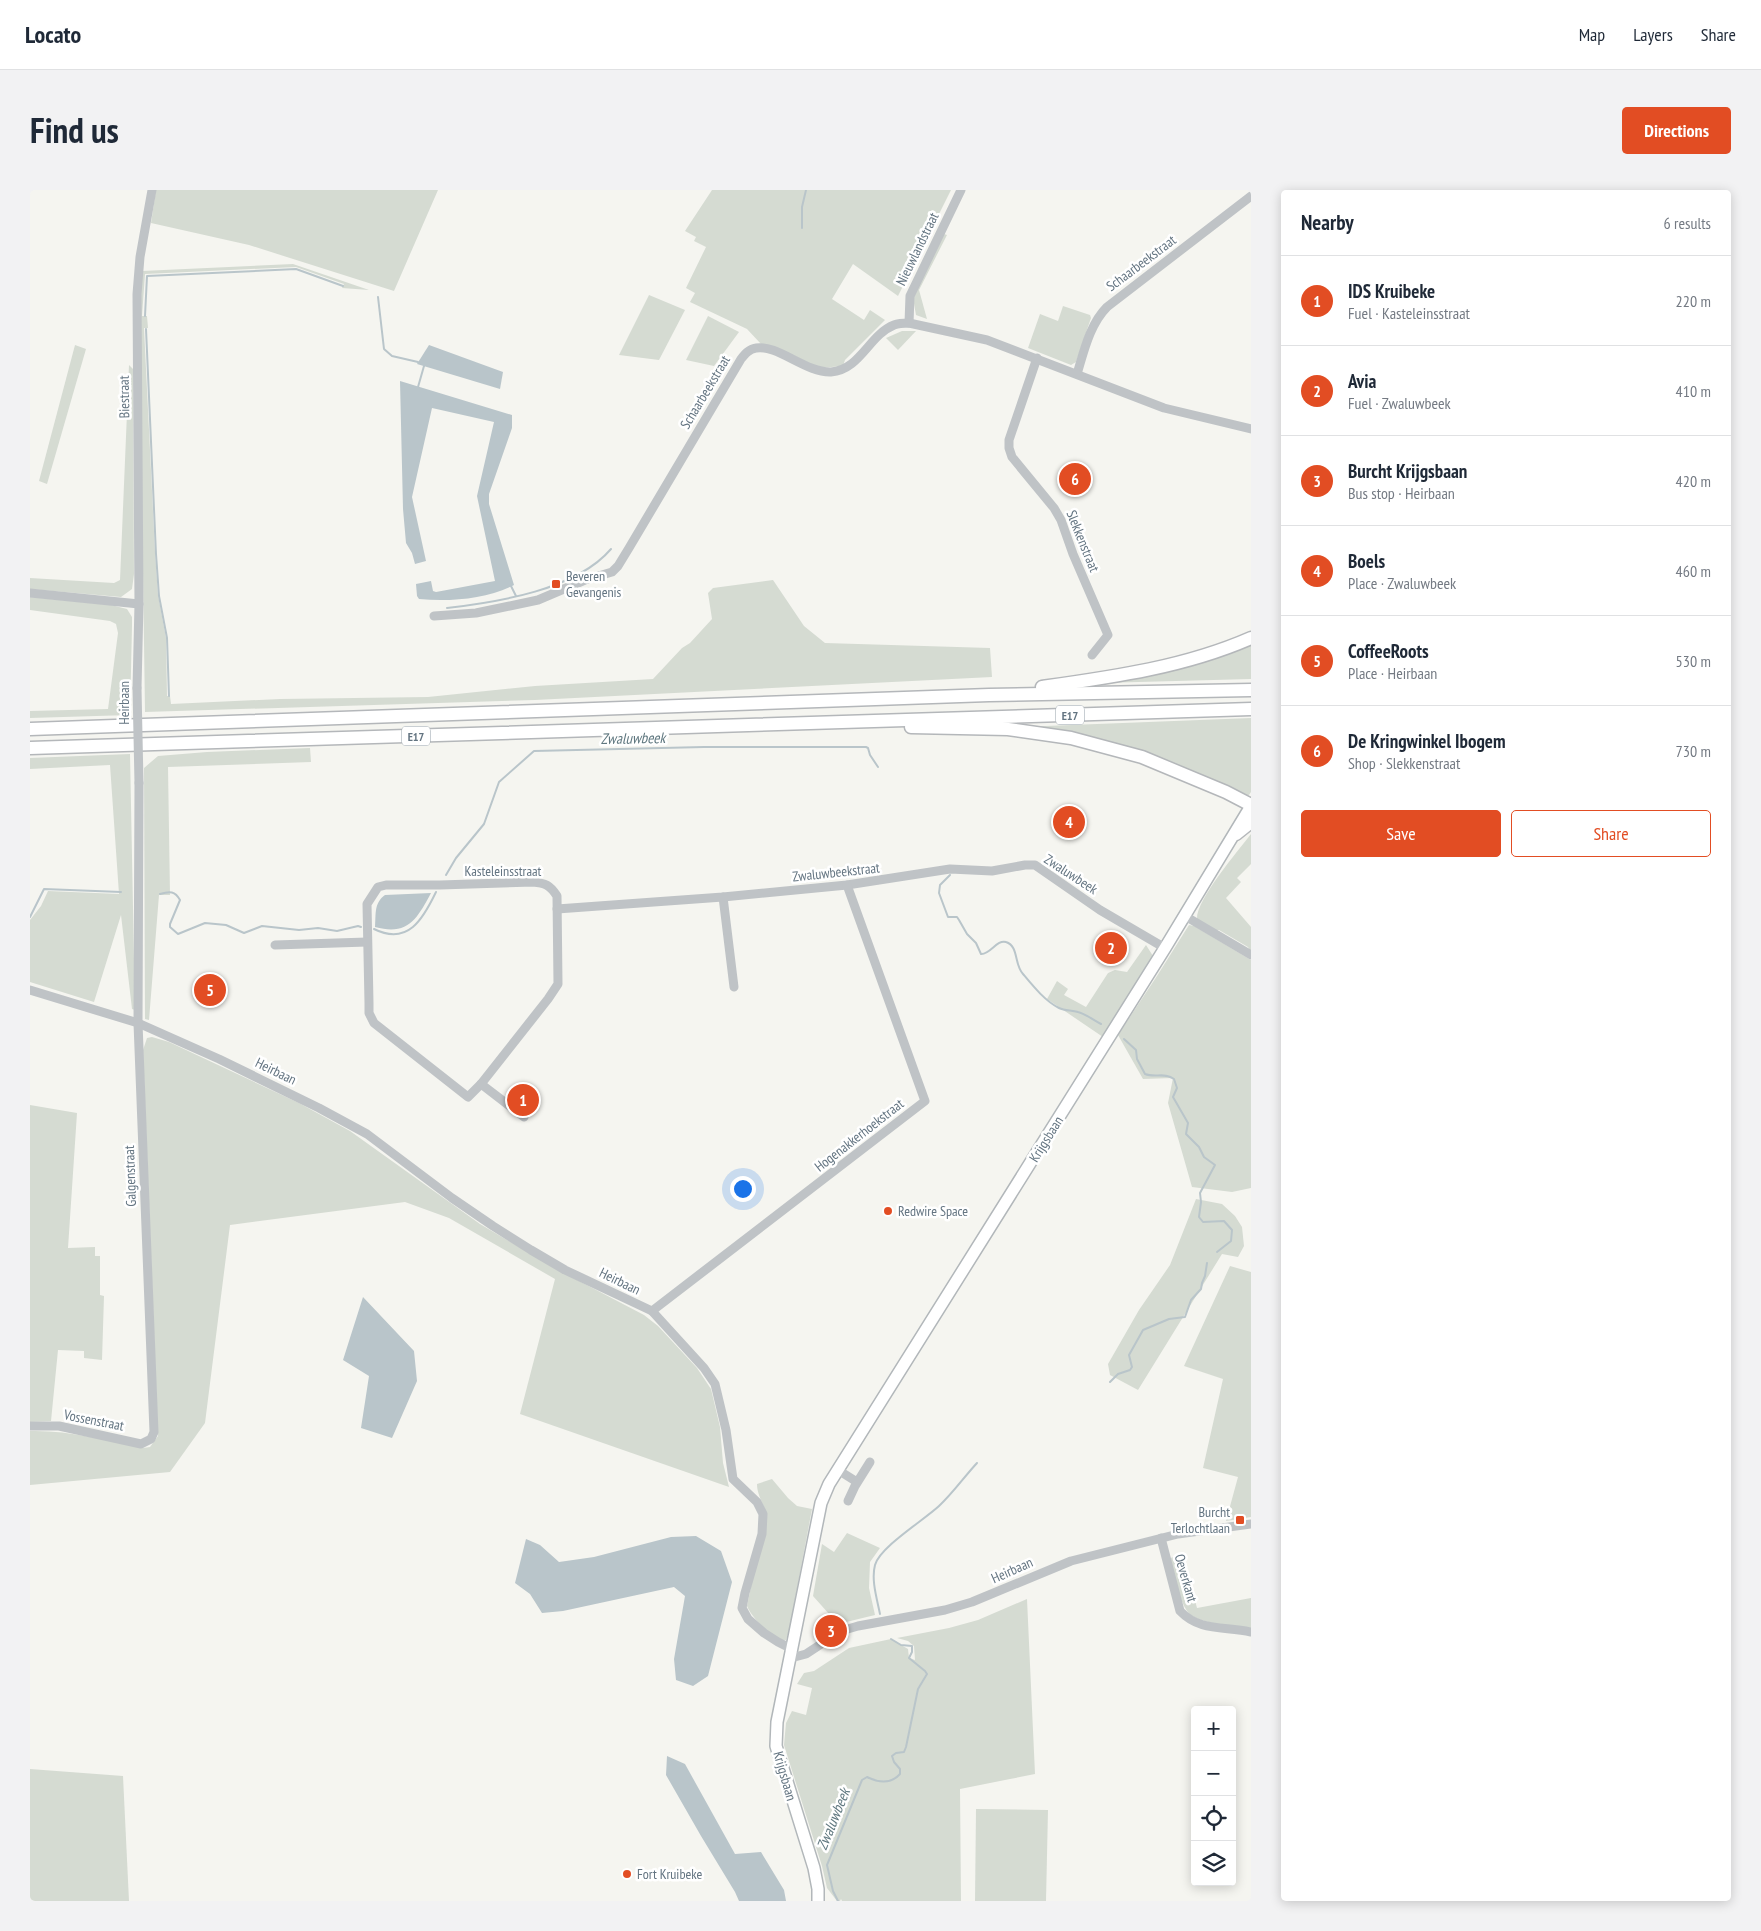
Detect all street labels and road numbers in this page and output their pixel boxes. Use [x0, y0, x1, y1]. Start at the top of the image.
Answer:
street label: Nieuwlandstraat [892, 209, 943, 289]
street label: Schaarbeekstraat [1103, 231, 1180, 295]
street label: Schaarbeekstraat [676, 352, 734, 432]
street label: Biestraat [115, 375, 133, 419]
street label: Slekkenstraat [1062, 507, 1104, 575]
street label: Heirbaan [115, 681, 133, 725]
road number: E17 [1056, 706, 1084, 724]
road number: E17 [402, 726, 430, 746]
street label: Zwaluwbeek [1041, 850, 1102, 898]
street label: Zwaluwbeekstraat [791, 858, 881, 886]
street label: Kasteleinsstraat [465, 862, 542, 880]
street label: Heirbaan [252, 1053, 300, 1089]
street label: Hogenakkerhoekstraat [811, 1094, 907, 1175]
street label: Krijgsbaan [1025, 1113, 1067, 1165]
street label: Galgenstraat [120, 1145, 140, 1207]
street label: Heirbaan [596, 1263, 644, 1299]
street label: Vossenstraat [61, 1405, 126, 1435]
street label: Oeverkant [1171, 1552, 1201, 1604]
street label: Heirbaan [988, 1553, 1036, 1587]
street label: Krijgsbaan [769, 1749, 801, 1803]

